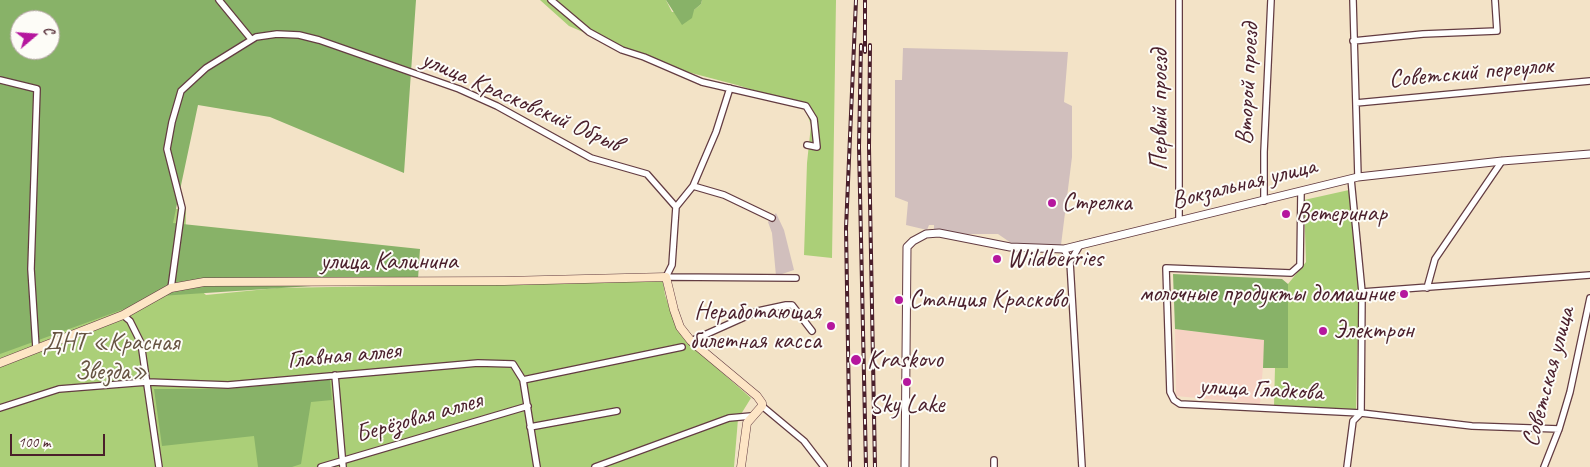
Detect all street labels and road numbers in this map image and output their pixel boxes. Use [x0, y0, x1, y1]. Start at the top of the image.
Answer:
street label: Второй проезд [1230, 22, 1266, 146]
street label: улица Красковский Обрыв [417, 45, 625, 159]
street label: Первый проезд [1145, 49, 1175, 171]
street label: Советский переулок [1388, 51, 1554, 95]
street label: Вокзальная улица [1169, 152, 1319, 216]
street label: улица Калинина [320, 247, 458, 277]
street label: Советская улица [1516, 304, 1582, 450]
street label: Главная аллея [286, 336, 402, 376]
street label: улица Гладкова [1198, 372, 1324, 408]
street label: Берёзовая аллея [352, 386, 486, 450]

